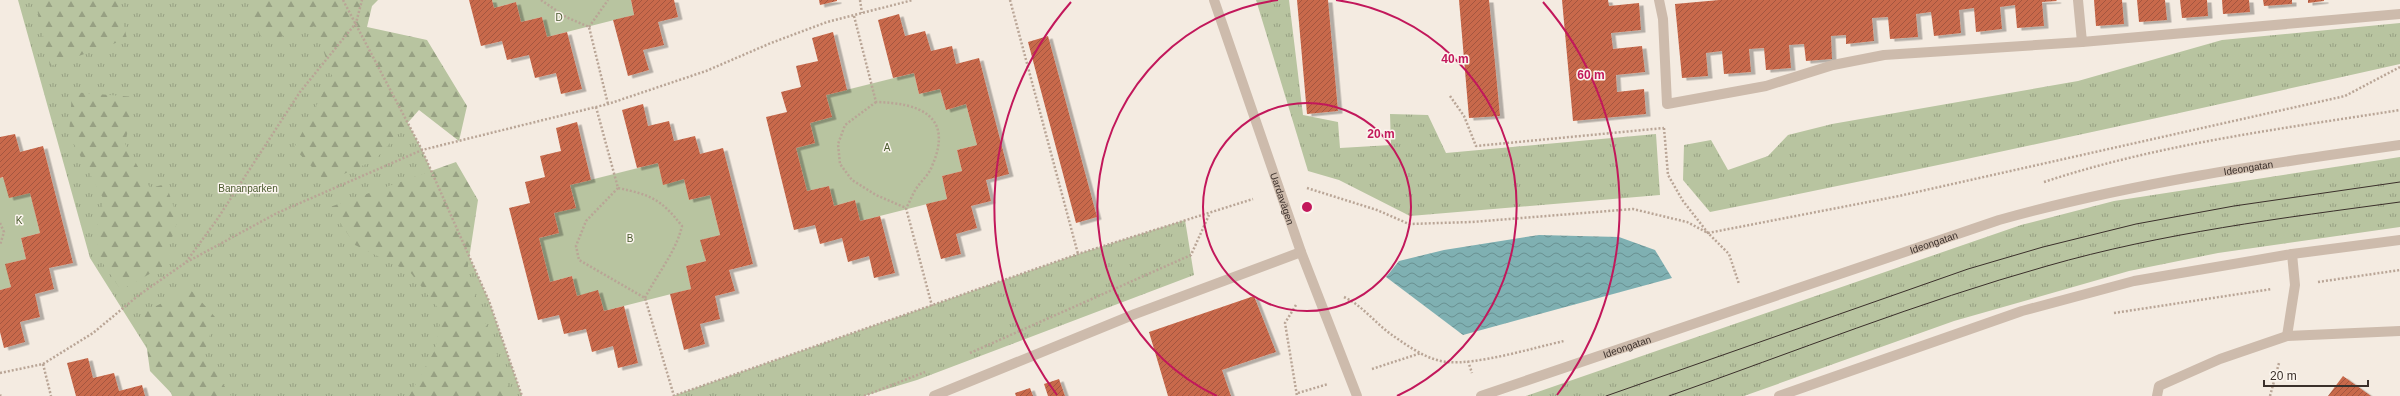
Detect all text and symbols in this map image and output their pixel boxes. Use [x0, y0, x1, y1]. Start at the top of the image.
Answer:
park label: D [555, 12, 563, 23]
text: 40 m [1441, 52, 1469, 66]
text: 60 m [1577, 68, 1605, 82]
text: 20 m [1367, 127, 1395, 141]
park label: A [884, 142, 891, 153]
street label: Ideongatan [2223, 158, 2274, 177]
street label: Uardavägen [1268, 171, 1297, 226]
park label: Bananparken [218, 183, 278, 194]
centre of rings [1300, 200, 1314, 214]
park label: K [16, 215, 23, 226]
street label: Ideongatan [1908, 229, 1959, 255]
park label: B [627, 233, 634, 244]
street label: Ideongatan [1601, 333, 1652, 360]
scale bar [2264, 362, 2368, 388]
text: 20 m [2270, 369, 2297, 383]

